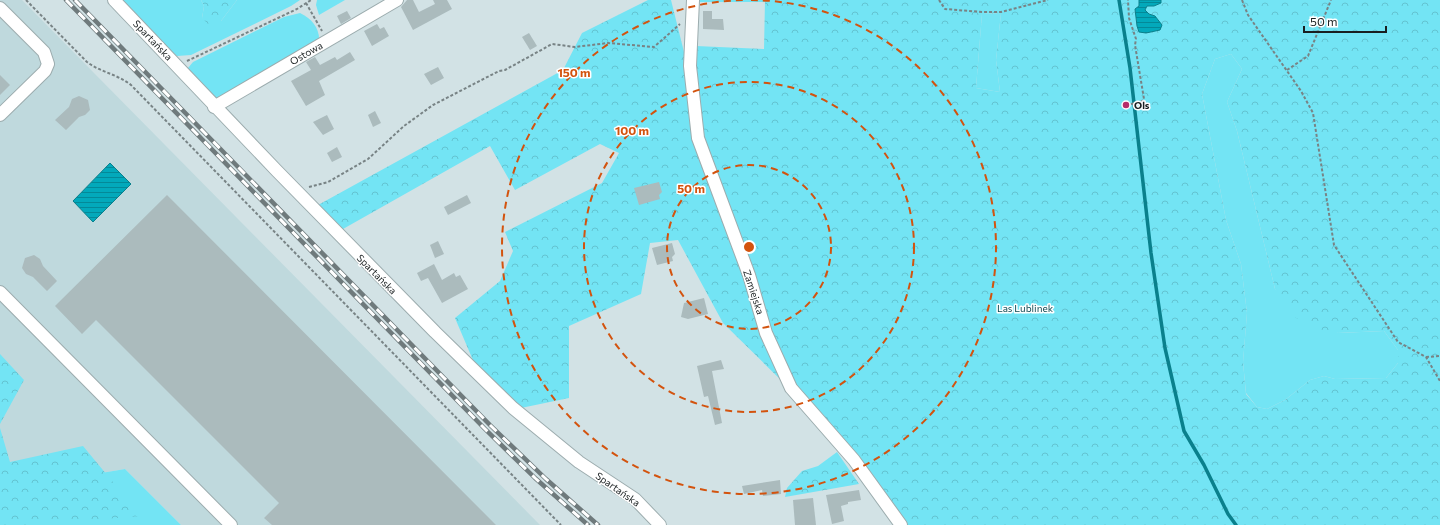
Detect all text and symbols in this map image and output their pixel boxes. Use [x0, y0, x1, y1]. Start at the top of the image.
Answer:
scale bar [1304, 8, 1386, 34]
text: 50 m [1310, 14, 1338, 28]
street label: Spartańska [131, 17, 175, 63]
street label: Ostowa [288, 39, 324, 67]
text: 150 m [557, 65, 591, 79]
place label: Ols [1134, 99, 1150, 111]
marker: Ols [1121, 100, 1131, 110]
text: 100 m [615, 123, 649, 137]
text: 50 m [677, 181, 705, 195]
centre of rings [742, 240, 756, 254]
street label: Spartańska [355, 252, 399, 296]
street label: Zamiejska [741, 268, 767, 316]
park label: Las Lublinek [997, 302, 1054, 314]
street label: Spartańska [594, 469, 642, 509]

